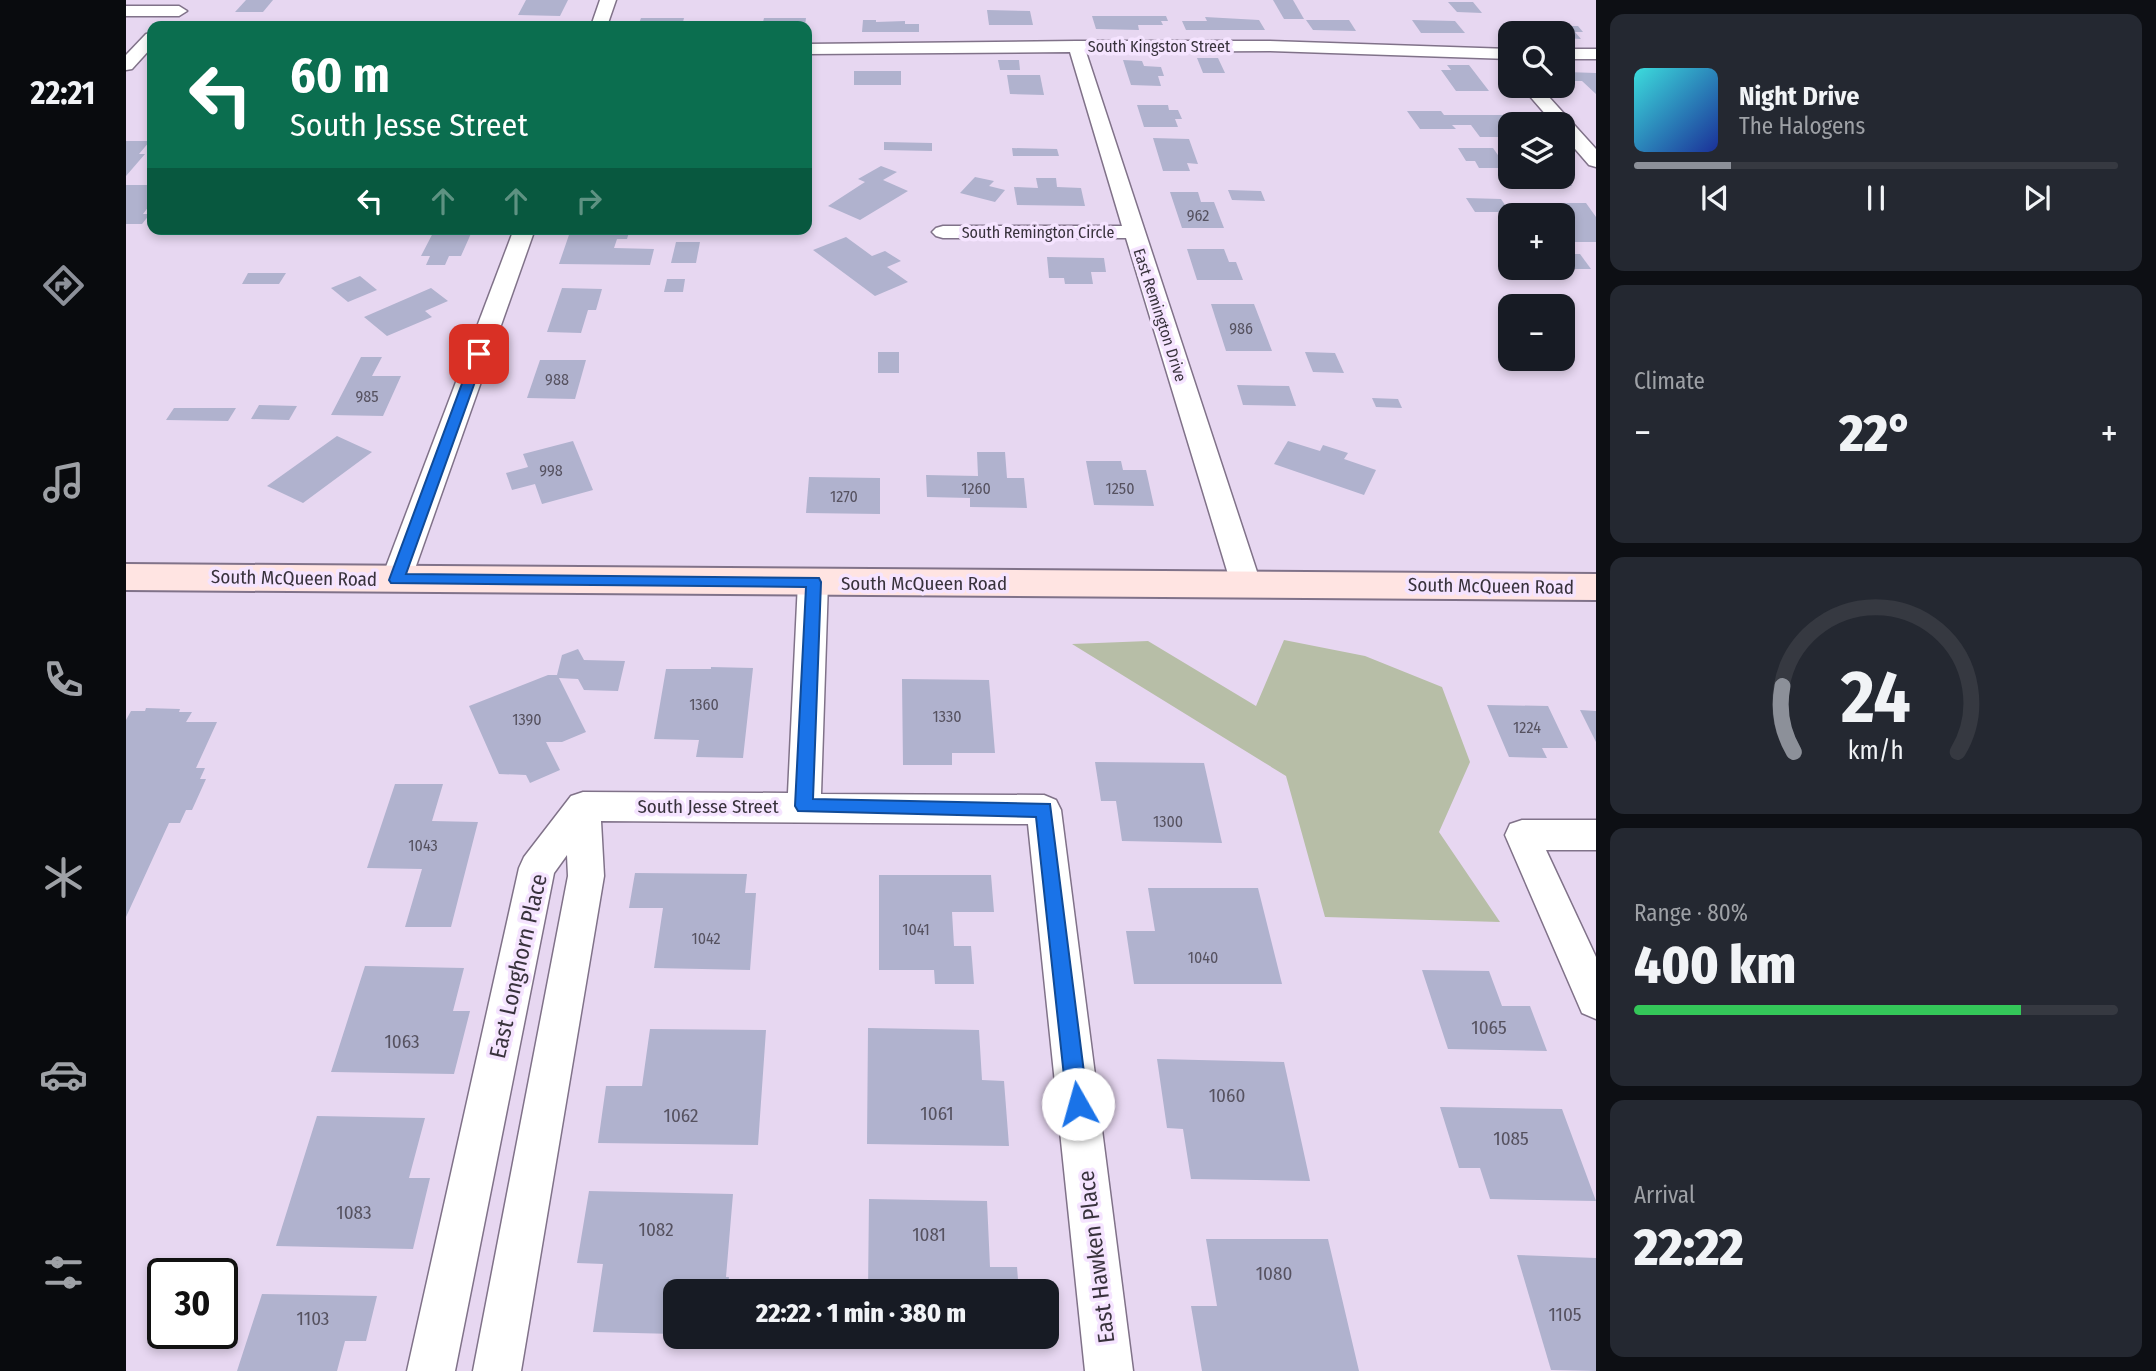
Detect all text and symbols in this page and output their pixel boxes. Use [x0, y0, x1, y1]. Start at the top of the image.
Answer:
map controls [1498, 21, 1575, 371]
button: search [1498, 21, 1575, 98]
street label: South Kingston Street [1088, 37, 1231, 56]
text: 60 m [290, 46, 390, 105]
icon: left [175, 49, 266, 140]
text: 22:21 [31, 74, 95, 112]
text: Night Drive [1739, 81, 1859, 112]
text: South Jesse Street [290, 106, 528, 144]
button: layers [1498, 112, 1575, 189]
text: The Halogens [1739, 112, 1865, 140]
icon: previous [1696, 179, 1734, 217]
icon: pause [1857, 179, 1895, 217]
icon: next [2018, 179, 2056, 217]
icon: left [351, 182, 389, 220]
icon: ahead [424, 182, 462, 220]
icon: ahead [497, 182, 535, 220]
icon: right [570, 182, 608, 220]
button: + [1498, 203, 1575, 280]
house number: 962 [1187, 206, 1209, 225]
street label: South Remington Circle [962, 223, 1114, 242]
street label: East Remington Drive [1129, 246, 1191, 384]
icon: directions [39, 261, 88, 310]
button: − [1498, 294, 1575, 371]
house number: 986 [1229, 319, 1253, 338]
pin [449, 324, 509, 384]
icon: arrive [460, 335, 498, 373]
text: Climate [1634, 367, 1705, 395]
house number: 988 [545, 370, 569, 389]
house number: 985 [355, 387, 379, 406]
text: 22° [1839, 402, 1913, 465]
text: − [1634, 410, 1651, 456]
text: + [2101, 410, 2118, 456]
icon: music [39, 458, 88, 507]
house number: 998 [539, 461, 563, 480]
house number: 1260 [961, 479, 991, 498]
house number: 1250 [1106, 479, 1134, 498]
house number: 1270 [830, 487, 858, 506]
street label: South McQueen Road [211, 565, 377, 591]
street label: South McQueen Road [841, 572, 1007, 595]
street label: South McQueen Road [1408, 573, 1574, 599]
text: 24 [1840, 654, 1911, 741]
icon: phone [39, 655, 88, 704]
house number: 1360 [689, 695, 719, 714]
house number: 1330 [932, 707, 962, 726]
house number: 1390 [512, 710, 542, 729]
house number: 1224 [1513, 718, 1541, 737]
text: km/h [1848, 735, 1904, 765]
street label: South Jesse Street [637, 795, 779, 818]
house number: 1300 [1153, 812, 1183, 831]
house number: 1043 [408, 836, 438, 855]
icon: climate [39, 853, 88, 902]
street label: East Longhorn Place [483, 871, 553, 1061]
text: Range · 80% [1634, 899, 1748, 927]
house number: 1041 [902, 920, 930, 939]
house number: 1042 [691, 929, 721, 948]
text: 400 km [1634, 934, 1796, 997]
house number: 1040 [1188, 948, 1218, 967]
house number: 1065 [1471, 1016, 1507, 1039]
house number: 1063 [384, 1030, 420, 1053]
icon: car [39, 1050, 88, 1099]
position arrow [1041, 1067, 1115, 1141]
house number: 1060 [1209, 1084, 1245, 1107]
house number: 1061 [920, 1102, 954, 1125]
house number: 1062 [664, 1104, 698, 1127]
house number: 1085 [1493, 1127, 1529, 1150]
street label: East Hawken Place [1072, 1169, 1120, 1345]
text: Arrival [1634, 1181, 1695, 1209]
house number: 1083 [336, 1201, 372, 1224]
text: 22:22 [1634, 1216, 1744, 1279]
house number: 1082 [638, 1218, 674, 1241]
house number: 1081 [912, 1223, 946, 1246]
icon: filters [39, 1248, 88, 1297]
speed limit sign: 30 [147, 1258, 238, 1349]
house number: 1080 [1256, 1262, 1292, 1285]
text: 22:22 · 1 min · 380 m [756, 1298, 966, 1329]
house number: 1105 [1548, 1303, 1582, 1326]
house number: 1103 [297, 1307, 329, 1330]

